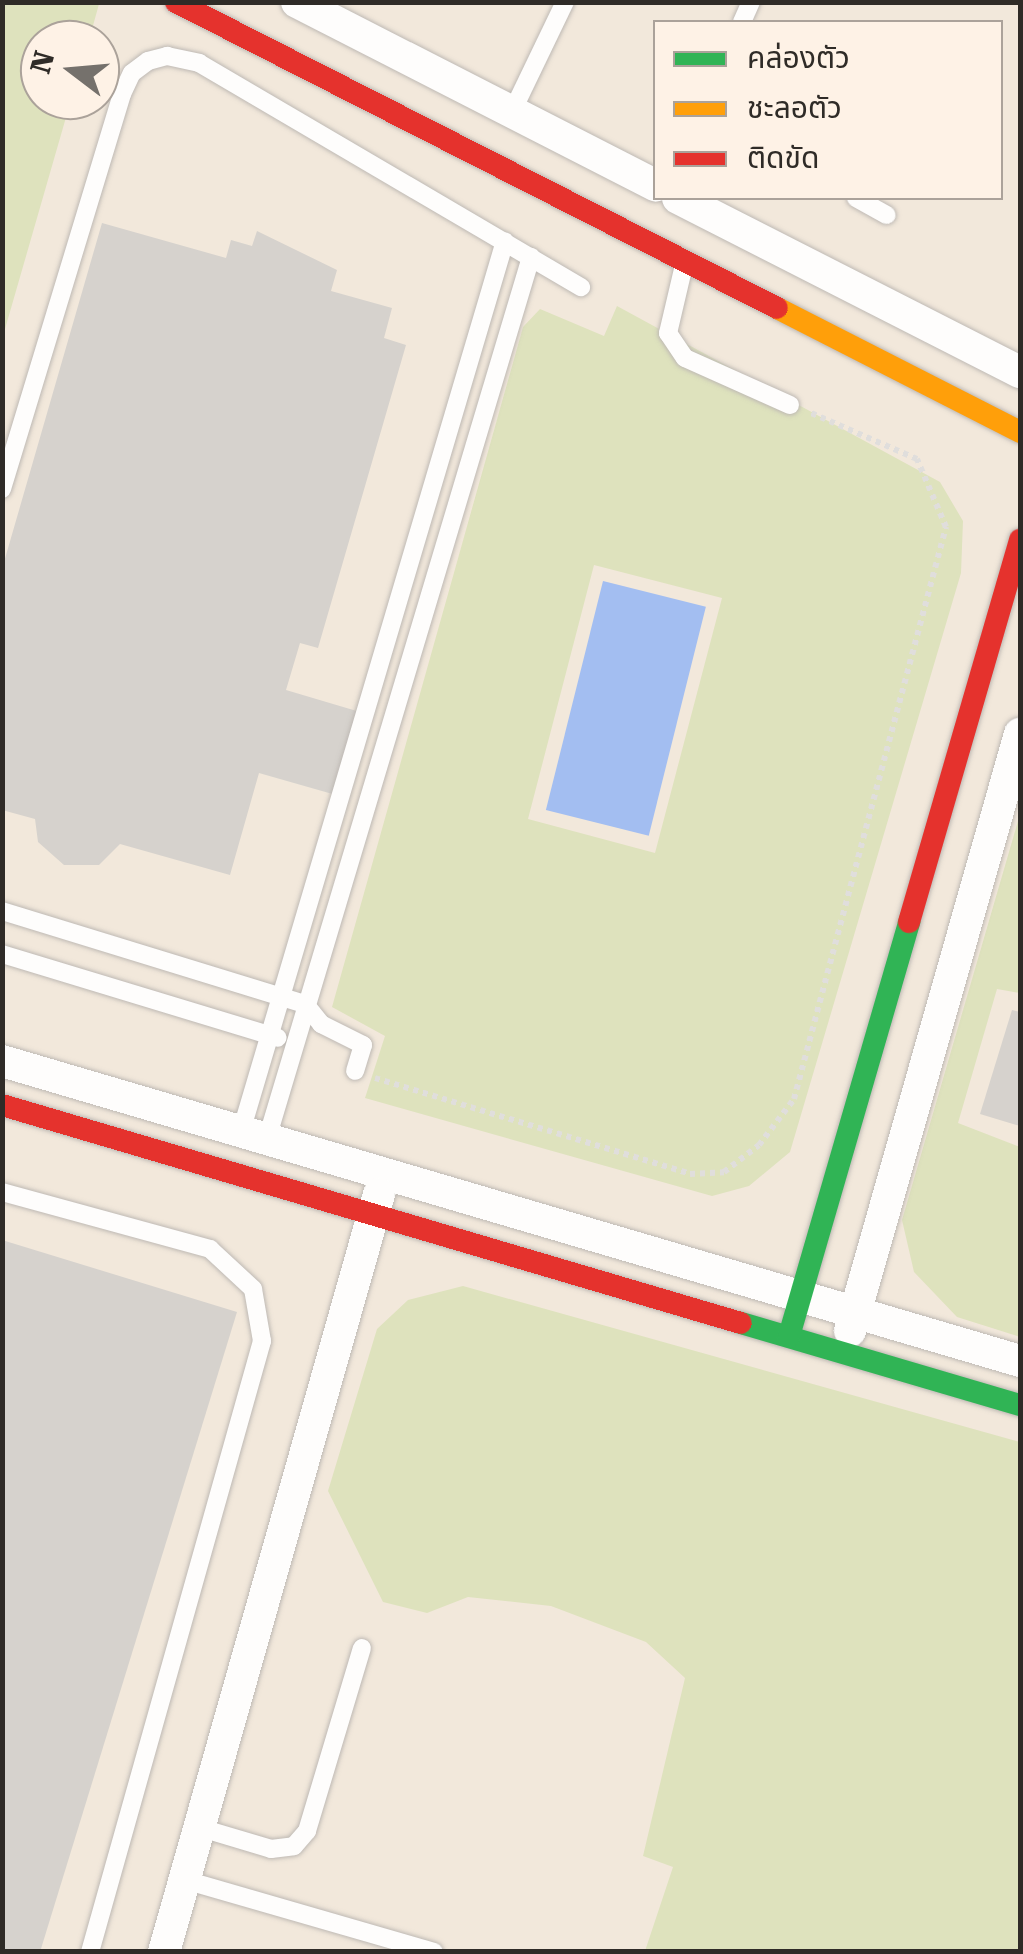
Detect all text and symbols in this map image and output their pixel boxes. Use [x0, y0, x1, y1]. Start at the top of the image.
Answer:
north arrow [20, 20, 120, 120]
legend [653, 20, 1003, 200]
text: คล่องตัว [747, 40, 850, 75]
text: N [24, 47, 61, 77]
text: ชะลอตัว [747, 90, 842, 125]
text: ติดขัด [747, 140, 819, 175]

